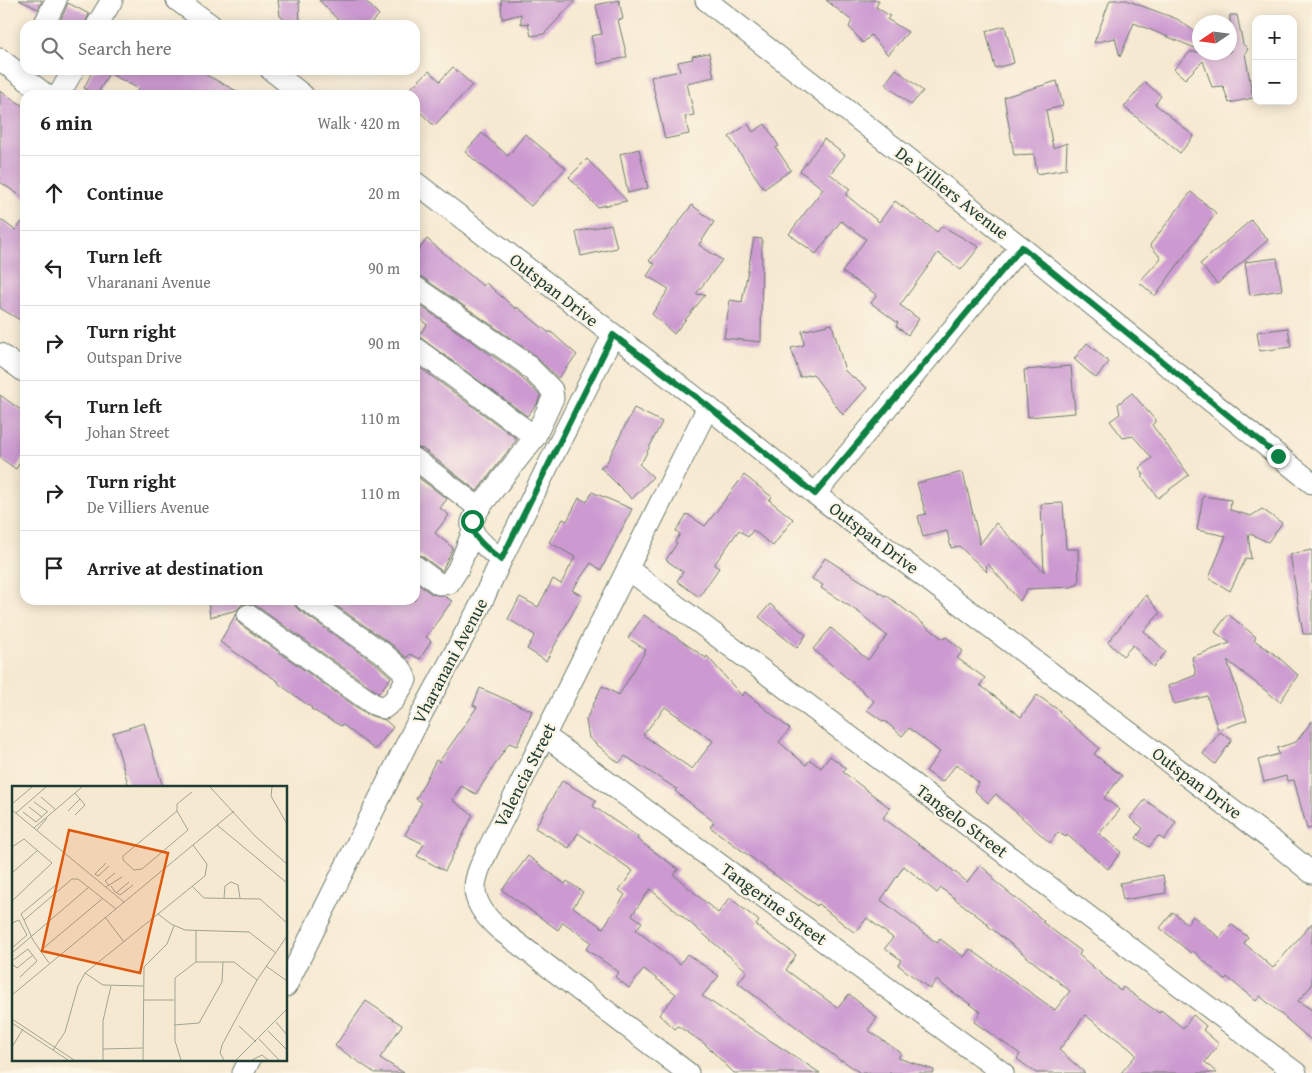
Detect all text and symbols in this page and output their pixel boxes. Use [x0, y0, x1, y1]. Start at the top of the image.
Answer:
north arrow [1192, 15, 1237, 60]
map controls [1252, 15, 1297, 105]
button: + [1252, 15, 1297, 60]
search box [20, 20, 420, 75]
icon: search [38, 34, 66, 62]
text: Search here [78, 34, 172, 62]
button: − [1252, 60, 1297, 105]
text: 6 min [40, 107, 92, 138]
text: Walk · 420 m [317, 111, 400, 135]
street label: De Villiers Avenue [890, 140, 1015, 246]
icon: ahead [40, 179, 68, 207]
text: Continue [87, 179, 164, 207]
text: 20 m [368, 181, 400, 205]
text: Turn left [87, 242, 162, 270]
street label: Outspan Drive [504, 246, 605, 333]
icon: left [40, 254, 68, 282]
text: 90 m [368, 256, 400, 280]
text: Vharanani Avenue [87, 270, 211, 294]
text: Turn right [87, 317, 176, 345]
icon: right [40, 329, 68, 357]
text: 90 m [368, 331, 400, 355]
text: Outspan Drive [87, 345, 182, 369]
text: Turn left [87, 392, 162, 420]
icon: left [40, 404, 68, 432]
text: 110 m [360, 406, 400, 430]
text: Johan Street [87, 420, 170, 444]
route end [1267, 445, 1290, 468]
text: Turn right [87, 467, 176, 495]
icon: right [40, 479, 68, 507]
text: 110 m [360, 481, 400, 505]
text: De Villiers Avenue [87, 495, 209, 519]
street label: Outspan Drive [824, 495, 925, 581]
route start [461, 510, 484, 533]
icon: arrive [40, 554, 68, 582]
text: Arrive at destination [87, 554, 263, 582]
street label: Vharanani Avenue [405, 593, 494, 729]
street label: Valencia Street [487, 717, 563, 832]
street label: Outspan Drive [1147, 740, 1248, 826]
street label: Tangelo Street [911, 777, 1015, 865]
inset map [12, 786, 288, 1060]
street label: Tangerine Street [715, 856, 834, 952]

